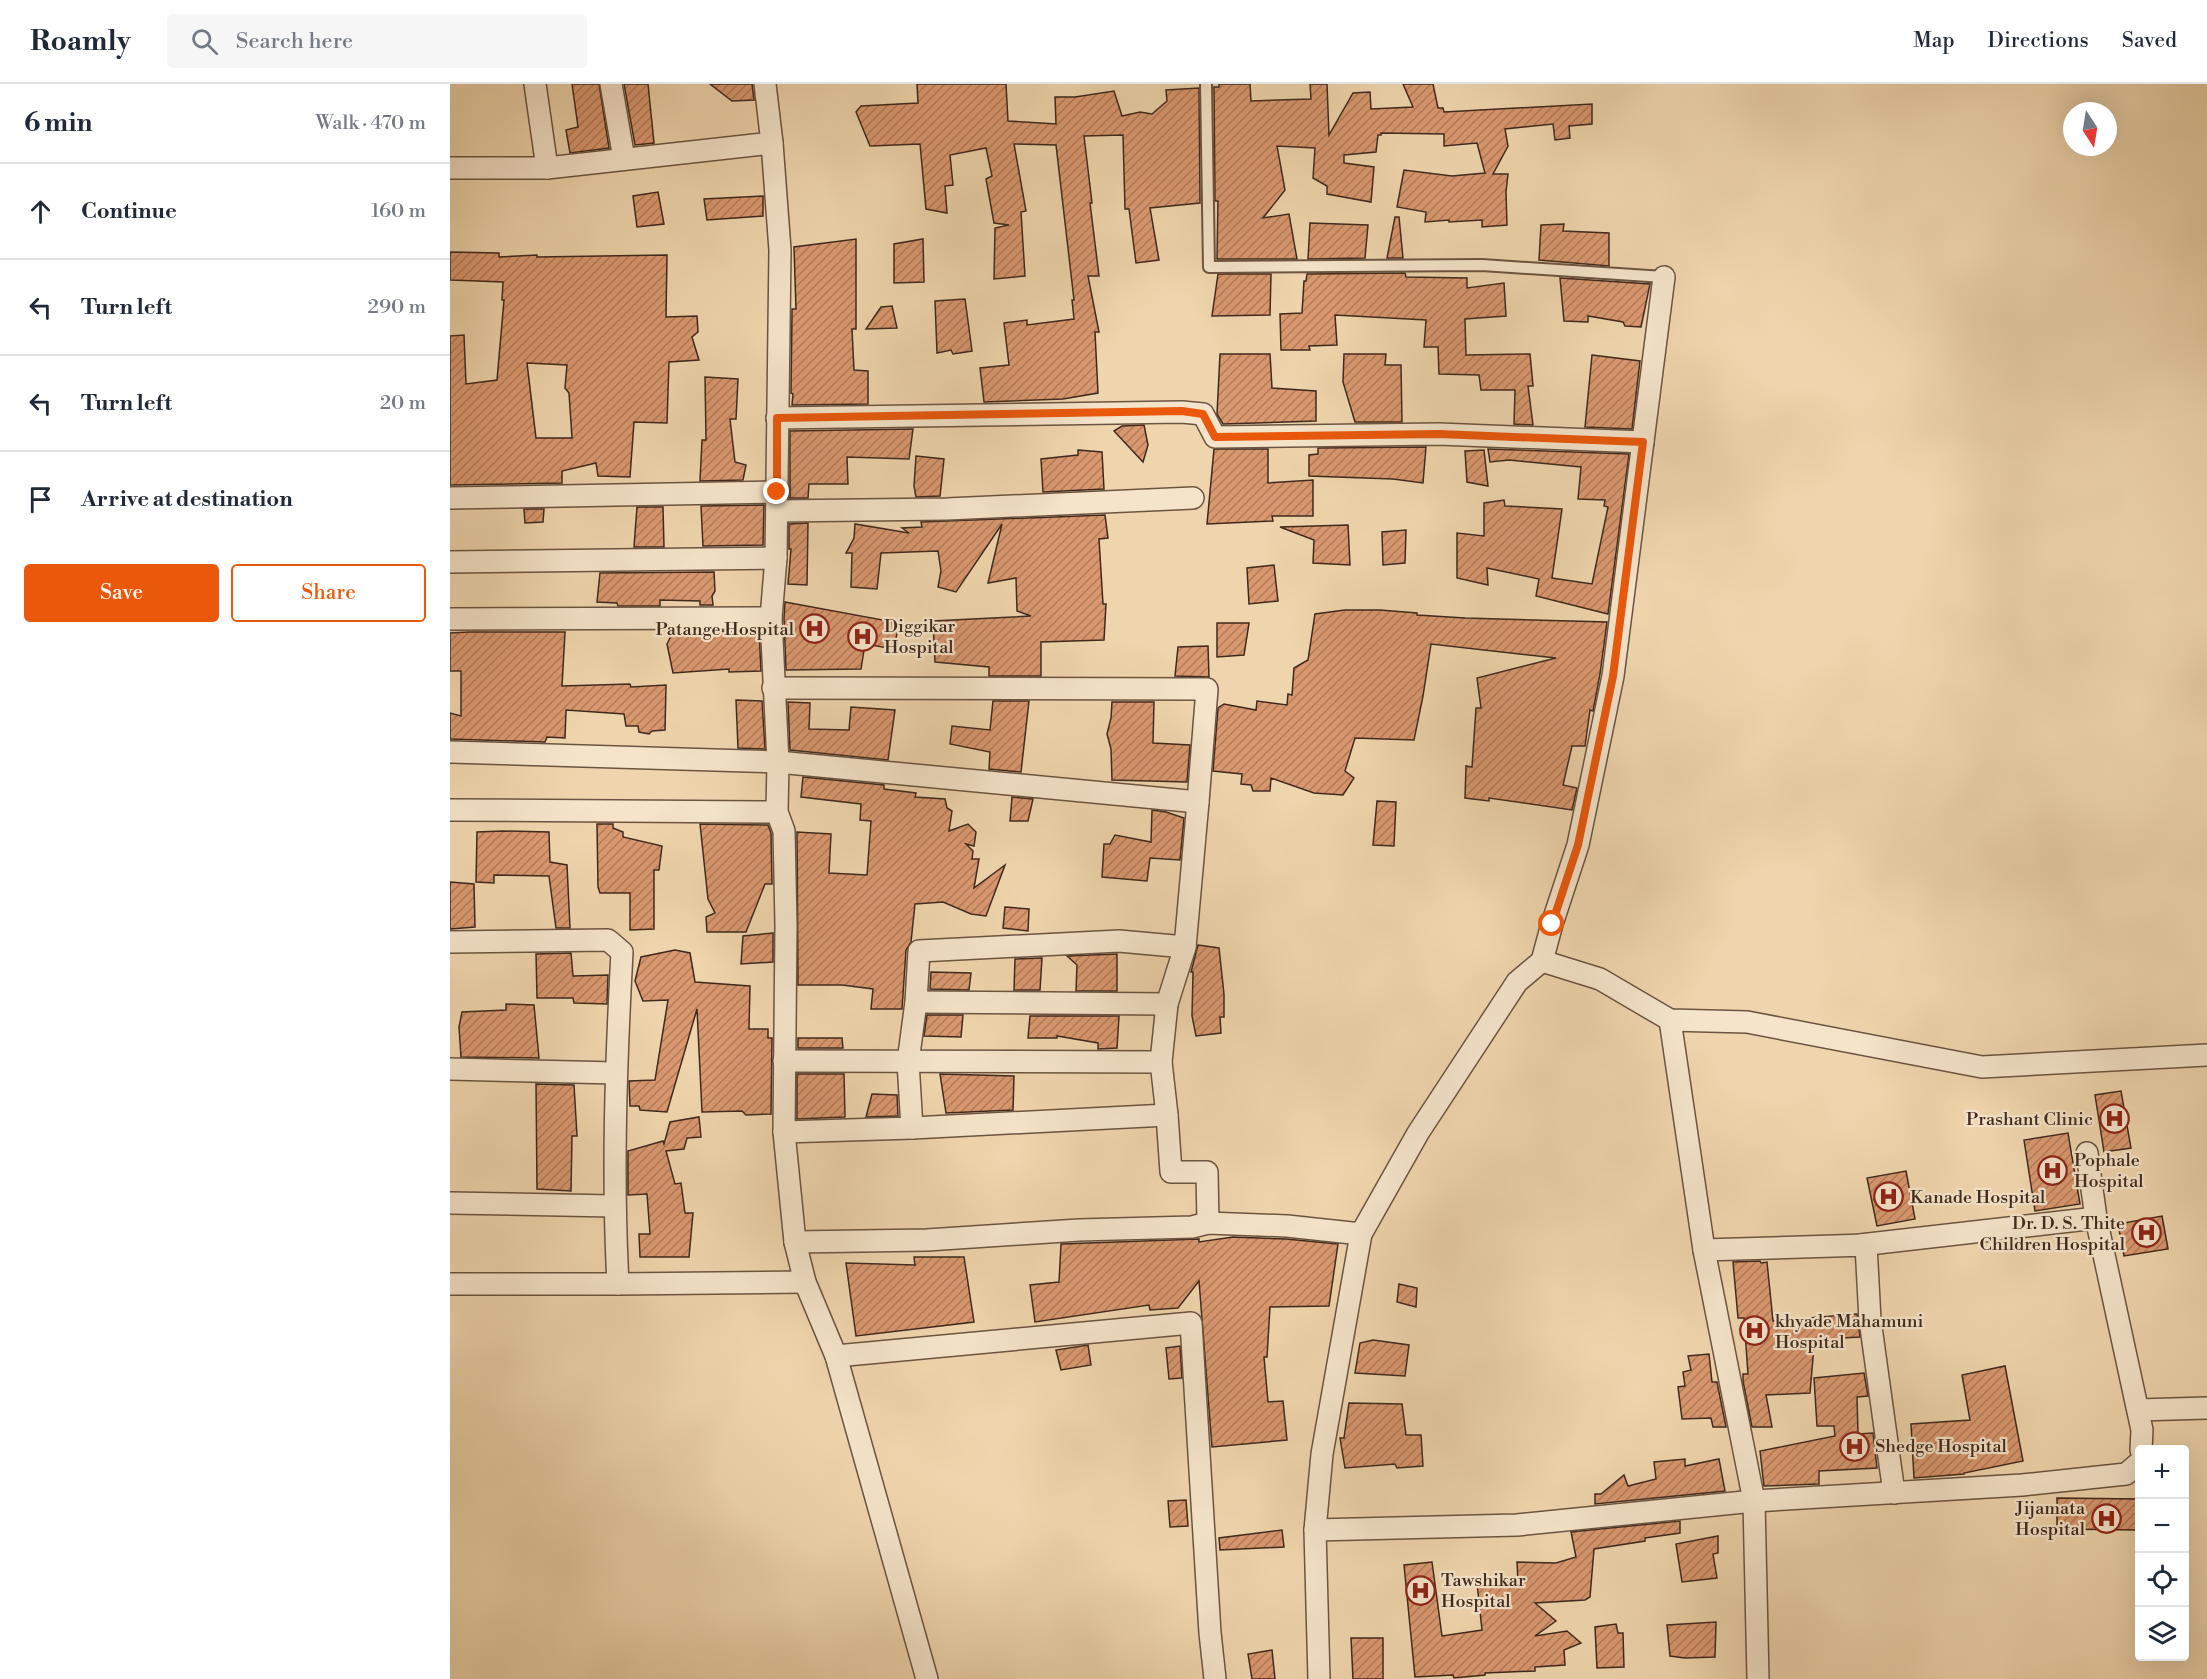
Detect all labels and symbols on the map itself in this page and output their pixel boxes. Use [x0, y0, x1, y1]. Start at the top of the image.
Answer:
north arrow [2063, 102, 2117, 156]
route end [763, 478, 789, 504]
hospital icon: Patange Hospital [799, 613, 831, 645]
place label: Diggikar Hospital [884, 615, 956, 659]
place label: Patange Hospital [655, 618, 795, 641]
hospital icon: Diggikar Hospital [847, 620, 879, 652]
route start [1538, 910, 1564, 936]
hospital icon: Prashant Clinic [2098, 1103, 2130, 1135]
place label: Prashant Clinic [1966, 1108, 2093, 1131]
place label: Pophale Hospital [2074, 1149, 2144, 1193]
hospital icon: Pophale Hospital [2037, 1154, 2069, 1186]
hospital icon: Kanade Hospital [1873, 1181, 1905, 1213]
place label: Kanade Hospital [1910, 1186, 2046, 1209]
place label: Dr. D. S. Thite Children Hospital [1980, 1212, 2126, 1256]
hospital icon: Dr. D. S. Thite Children Hospital [2130, 1217, 2162, 1249]
place label: khyade Mahamuni Hospital [1775, 1310, 1923, 1354]
hospital icon: khyade Mahamuni Hospital [1738, 1315, 1770, 1347]
hospital icon: Shedge Hospital [1838, 1430, 1870, 1462]
place label: Shedge Hospital [1875, 1435, 2008, 1458]
place label: Jijamata Hospital [2014, 1497, 2086, 1541]
hospital icon: Jijamata Hospital [2090, 1502, 2122, 1534]
place label: Tawshikar Hospital [1441, 1569, 1526, 1613]
hospital icon: Tawshikar Hospital [1404, 1574, 1436, 1606]

